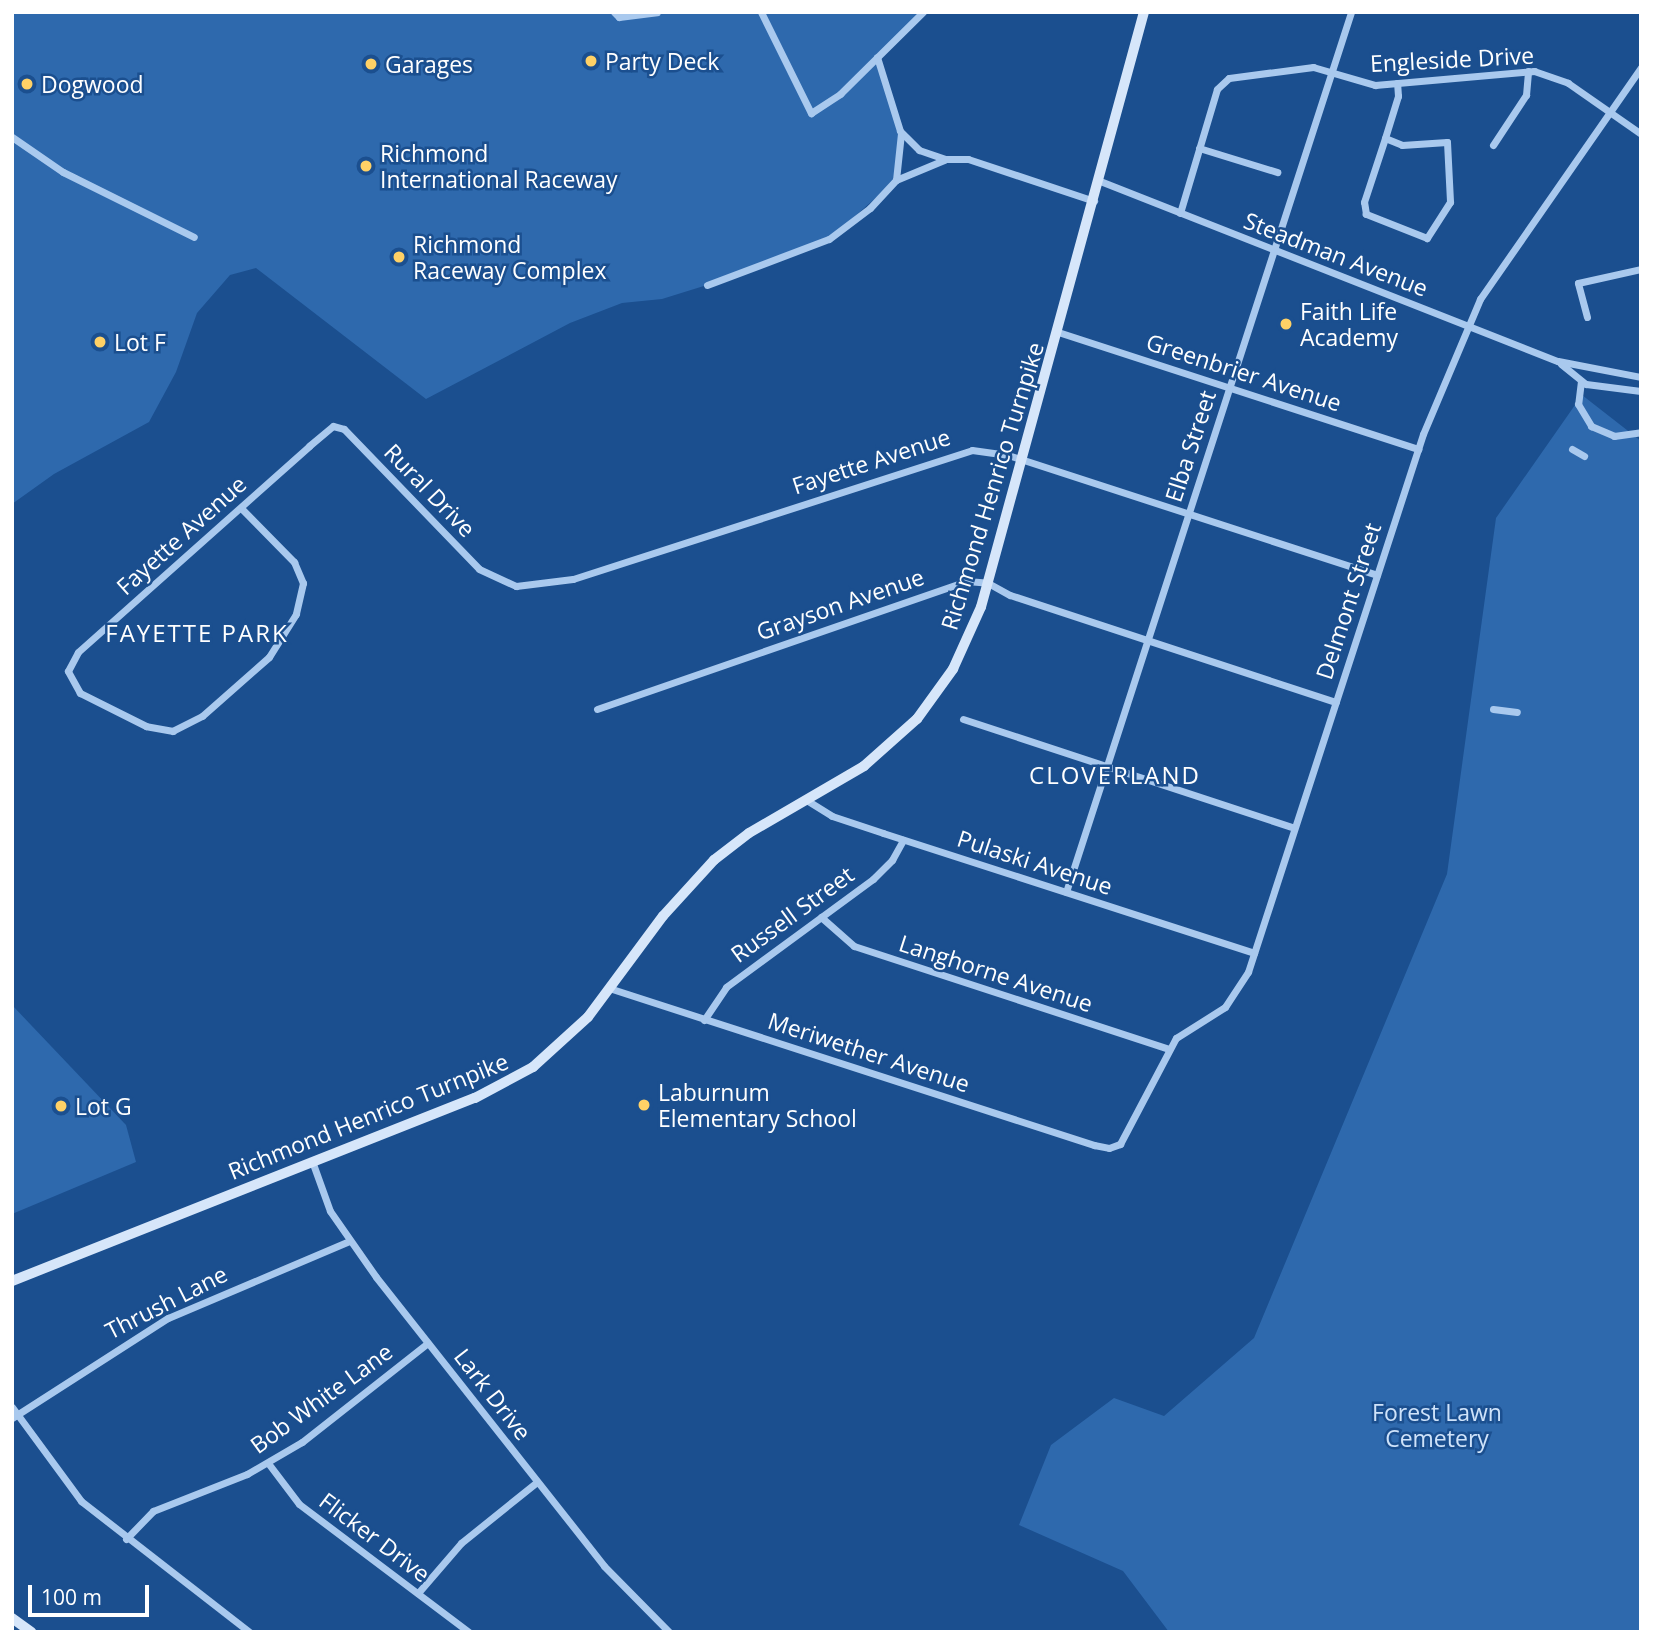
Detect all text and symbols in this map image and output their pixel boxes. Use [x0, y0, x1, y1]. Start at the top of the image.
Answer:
street label: Engleside Drive [1369, 41, 1535, 77]
place label: Party Deck [605, 47, 719, 75]
place label: Garages [385, 50, 473, 78]
marker: Party Deck [583, 53, 599, 69]
marker: Garages [363, 56, 379, 72]
place label: Dogwood [41, 70, 144, 98]
marker: Dogwood [19, 76, 35, 92]
place label: Richmond International Raceway [380, 139, 617, 193]
marker: Richmond International Raceway [358, 158, 374, 174]
street label: Steadman Avenue [1240, 206, 1432, 302]
place label: Richmond Raceway Complex [413, 230, 606, 284]
marker: Richmond Raceway Complex [391, 249, 407, 265]
place label: Faith Life Academy [1300, 297, 1398, 351]
marker: Faith Life Academy [1278, 316, 1294, 332]
street label: Greenbrier Avenue [1143, 327, 1345, 417]
place label: Lot F [114, 328, 166, 356]
marker: Lot F [92, 334, 108, 350]
street label: Richmond Henrico Turnpike [935, 339, 1049, 633]
street label: Elba Street [1159, 387, 1221, 505]
street label: Fayette Avenue [789, 422, 953, 500]
street label: Rural Drive [379, 438, 481, 542]
street label: Fayette Avenue [111, 470, 251, 600]
street label: Delmont Street [1310, 519, 1386, 683]
street label: Grayson Avenue [753, 562, 927, 646]
district label: FAYETTE PARK [107, 619, 287, 647]
district label: CLOVERLAND [1030, 761, 1200, 789]
street label: Pulaski Avenue [954, 824, 1116, 900]
street label: Russell Street [725, 860, 859, 968]
street label: Langhorne Avenue [896, 929, 1096, 1017]
street label: Meriwether Avenue [765, 1006, 973, 1098]
street label: Richmond Henrico Turnpike [224, 1047, 512, 1185]
place label: Laburnum Elementary School [658, 1078, 857, 1132]
place label: Lot G [75, 1092, 132, 1120]
marker: Laburnum Elementary School [636, 1097, 652, 1113]
marker: Lot G [53, 1098, 69, 1114]
street label: Thrush Lane [100, 1259, 232, 1345]
street label: Bob White Lane [245, 1337, 397, 1459]
street label: Lark Drive [449, 1343, 537, 1445]
park label: Forest Lawn Cemetery [1372, 1398, 1502, 1452]
street label: Flicker Drive [314, 1487, 436, 1587]
scale bar [32, 1570, 152, 1614]
text: 100 m [41, 1583, 102, 1611]

